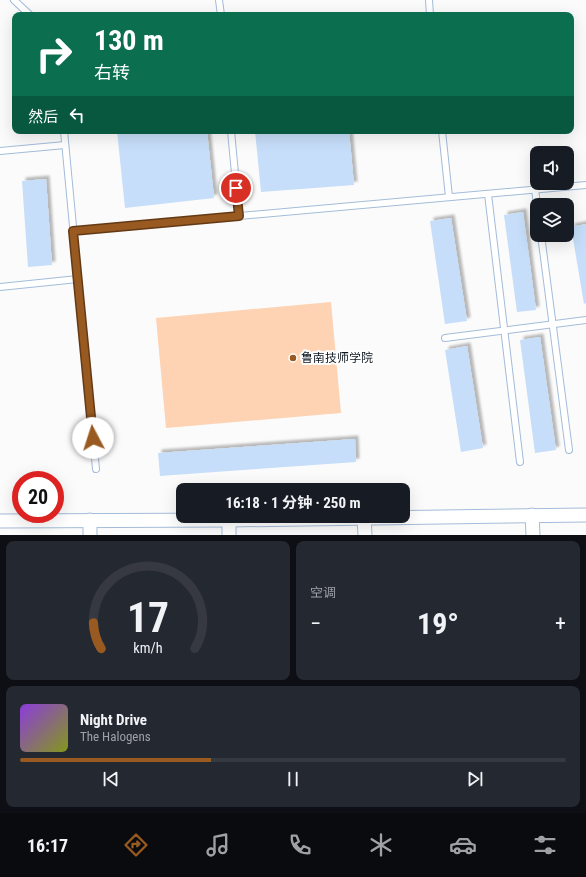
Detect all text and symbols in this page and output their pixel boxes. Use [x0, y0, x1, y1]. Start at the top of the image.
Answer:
text: 130 m [94, 24, 164, 57]
icon: right [28, 28, 80, 80]
text: 右转 [94, 62, 130, 83]
icon: left [66, 104, 88, 126]
text: 然后 [28, 108, 58, 126]
map controls [530, 146, 574, 242]
button: sound [530, 146, 574, 190]
pin [219, 171, 253, 205]
icon: arrive [225, 177, 247, 199]
button: layers [530, 198, 574, 242]
place label: 鲁南技师学院 [301, 351, 373, 365]
marker: 鲁南技师学院 [288, 353, 298, 363]
position arrow [72, 417, 114, 459]
speed limit sign: 20 [12, 471, 64, 523]
text: 16:18 · 1 分钟 · 250 m [225, 494, 361, 512]
text: 空调 [310, 585, 336, 600]
text: 17 [127, 592, 169, 641]
text: 19° [417, 606, 459, 641]
text: − [310, 611, 321, 636]
text: + [555, 611, 566, 636]
text: km/h [133, 639, 163, 655]
text: Night Drive [80, 711, 147, 729]
text: The Halogens [80, 729, 151, 744]
icon: previous [100, 768, 122, 790]
icon: pause [282, 768, 304, 790]
icon: next [464, 768, 486, 790]
icon: directions [122, 831, 150, 859]
icon: music [204, 831, 232, 859]
icon: phone [286, 831, 314, 859]
icon: climate [367, 831, 395, 859]
icon: car [449, 831, 477, 859]
icon: filters [531, 831, 559, 859]
text: 16:17 [27, 835, 68, 856]

